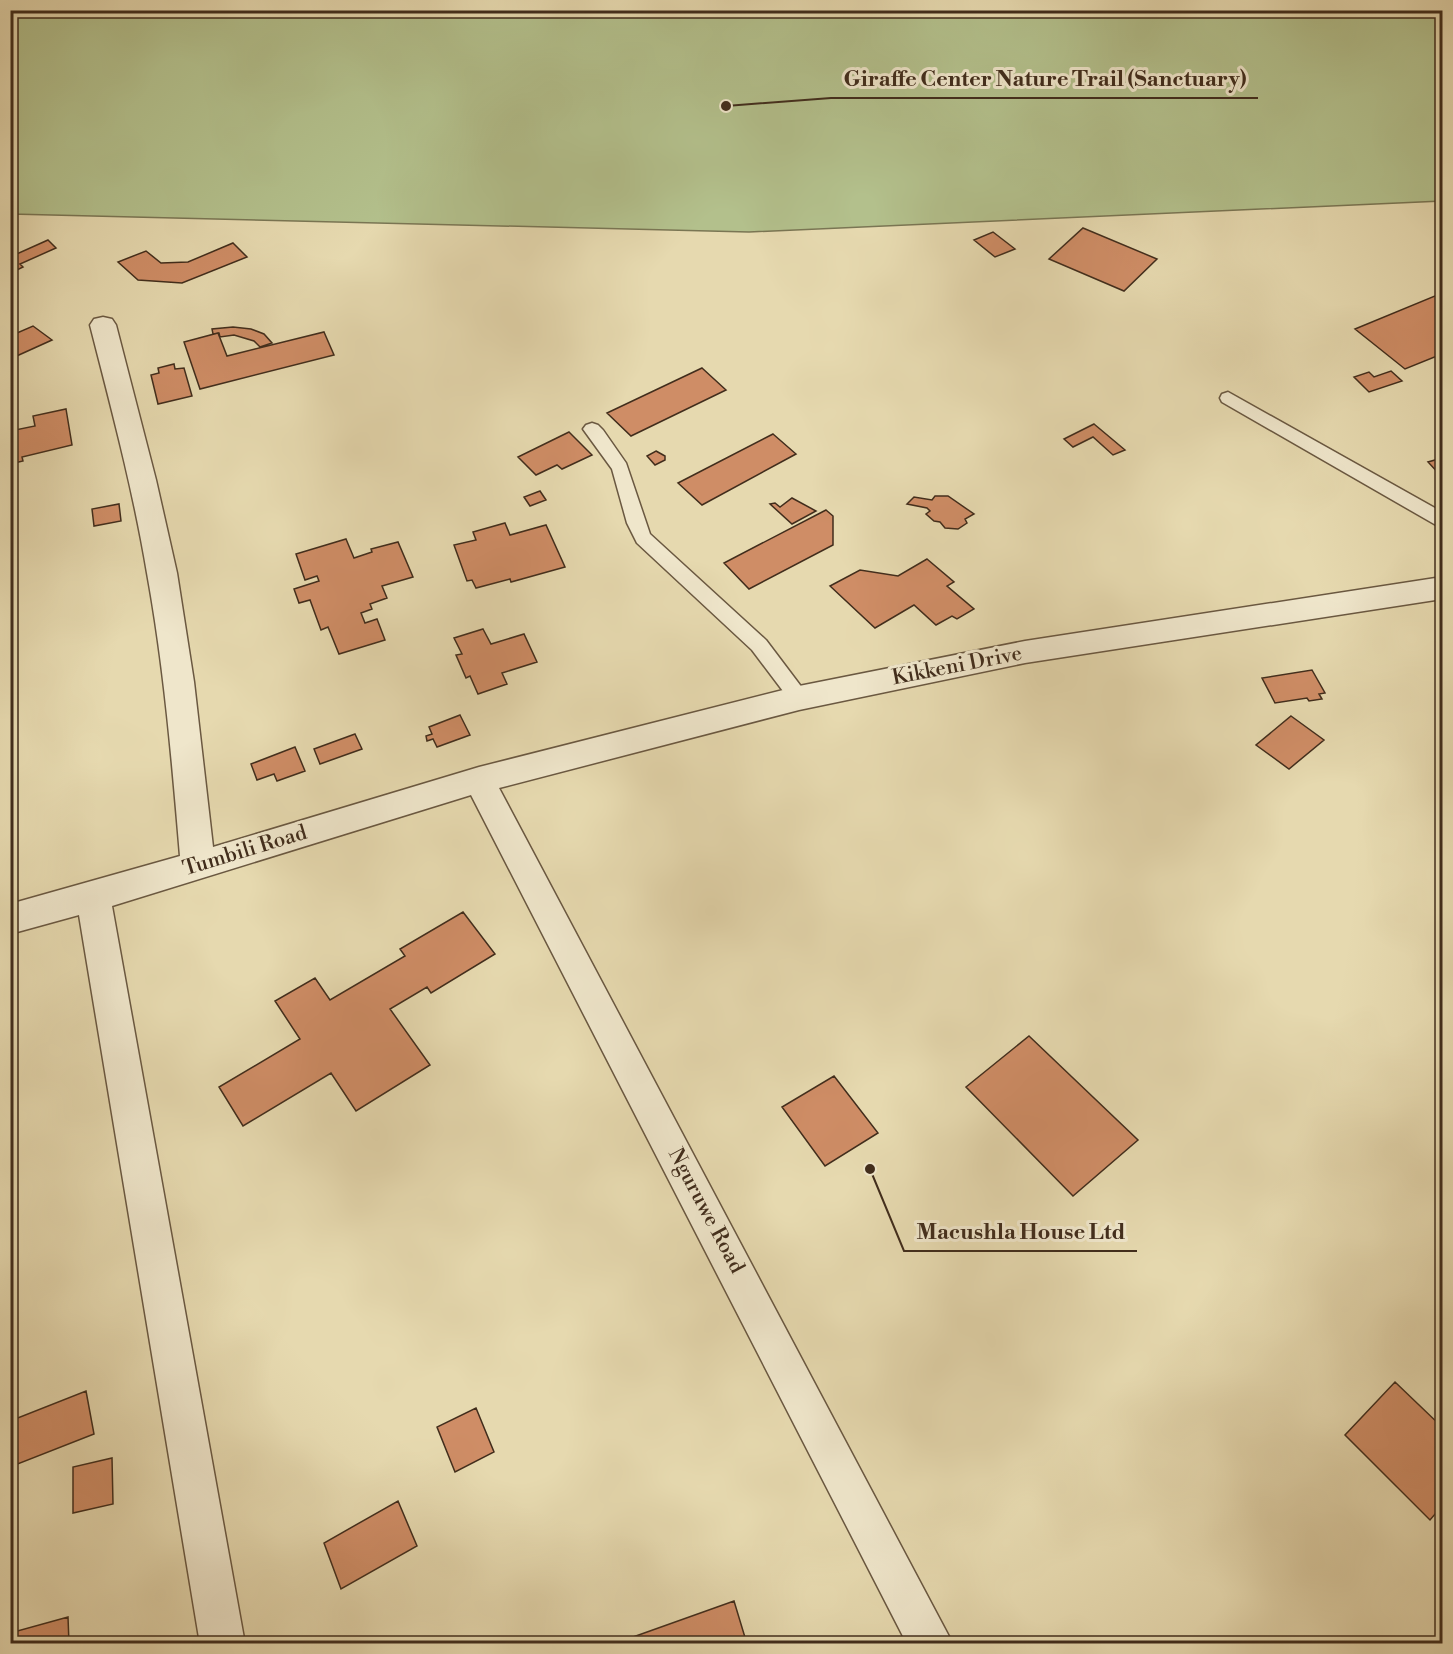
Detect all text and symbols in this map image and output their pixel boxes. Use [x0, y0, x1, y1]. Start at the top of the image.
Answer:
callout: Giraffe Center Nature Trail (Sanctuary) [831, 58, 1258, 98]
text: Giraffe Center Nature Trail (Sanctuary) [843, 66, 1247, 93]
street label: Kikkeni Drive [890, 641, 1024, 691]
street label: Tumbili Road [180, 820, 310, 882]
street label: Nguruwe Road [662, 1144, 750, 1278]
callout: Macushla House Ltd [904, 1211, 1137, 1251]
text: Macushla House Ltd [917, 1219, 1126, 1246]

